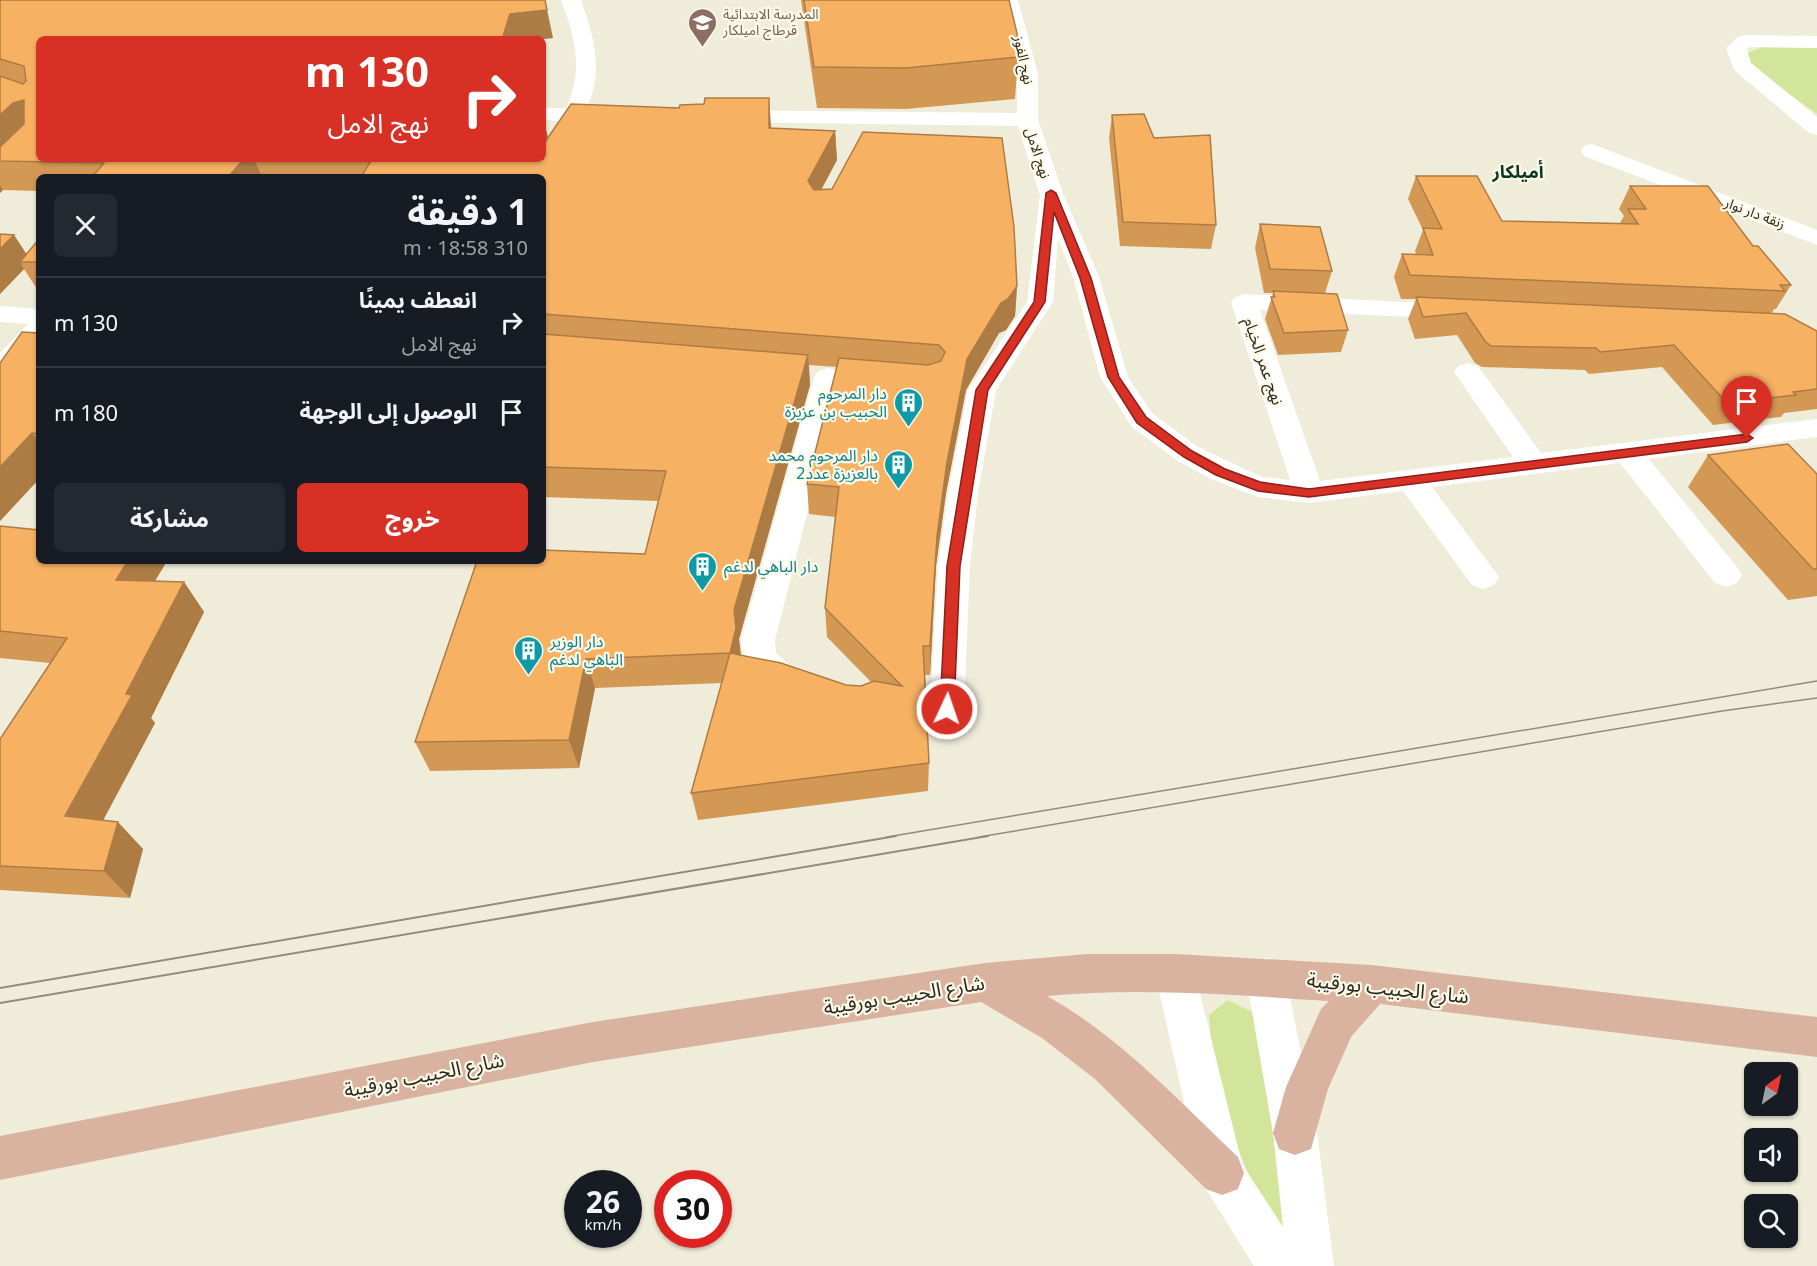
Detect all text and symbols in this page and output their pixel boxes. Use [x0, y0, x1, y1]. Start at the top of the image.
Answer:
place label: المدرسة الابتدائية قرطاج اميلكار [722, 4, 819, 41]
school or university icon: المدرسة الابتدائية قرطاج اميلكار [686, 6, 718, 48]
street label: نهج الفوز [1008, 33, 1039, 87]
text: 130 m [305, 42, 429, 99]
icon: right [450, 60, 528, 138]
text: نهج الامل [327, 104, 429, 141]
street label: نهج الامل [1019, 125, 1056, 182]
district label: أميلكار [1491, 159, 1544, 183]
text: 1 دقيقة [407, 187, 528, 236]
street label: زنقة دار نوار [1721, 192, 1788, 233]
button: close [54, 194, 117, 257]
text: 310 m · 18:58 [403, 234, 528, 261]
text: انعطف يمينًا [359, 284, 477, 314]
icon: right [495, 306, 528, 339]
text: 130 m [54, 307, 118, 337]
street label: نهج عمر الخيام [1237, 314, 1289, 408]
text: نهج الامل [402, 330, 477, 357]
pin [1721, 376, 1772, 438]
place label: دار المرحوم الحبيب بن عزيزة [785, 382, 887, 422]
icon: arrive [1730, 385, 1763, 418]
building icon: دار المرحوم الحبيب بن عزيزة [892, 386, 924, 428]
text: الوصول إلى الوجهة [299, 395, 477, 425]
icon: arrive [495, 396, 528, 429]
text: 180 m [54, 397, 118, 427]
place label: دار المرحوم محمد بالعزيزة عدد2 [768, 444, 878, 484]
building icon: دار المرحوم محمد بالعزيزة عدد2 [883, 448, 915, 490]
button: مشاركة [54, 483, 285, 552]
button: خروج [297, 483, 528, 552]
building icon: دار الباهي لدغم [687, 550, 719, 592]
place label: دار الباهي لدغم [724, 555, 818, 579]
place label: دار الوزير الباهي لدغم [549, 630, 623, 672]
building icon: دار الوزير الباهي لدغم [513, 634, 545, 676]
position arrow [915, 677, 979, 741]
street label: شارع الحبيب بورقيبة [1305, 966, 1470, 1011]
street label: شارع الحبيب بورقيبة [821, 968, 987, 1023]
street label: شارع الحبيب بورقيبة [341, 1046, 507, 1105]
north arrow [1744, 1062, 1798, 1116]
map controls [1744, 1062, 1798, 1248]
button: sound [1744, 1128, 1798, 1182]
speed limit sign: 30 [654, 1170, 732, 1248]
text: 26 [586, 1181, 620, 1222]
button: search [1744, 1194, 1798, 1248]
text: km/h [585, 1214, 621, 1234]

